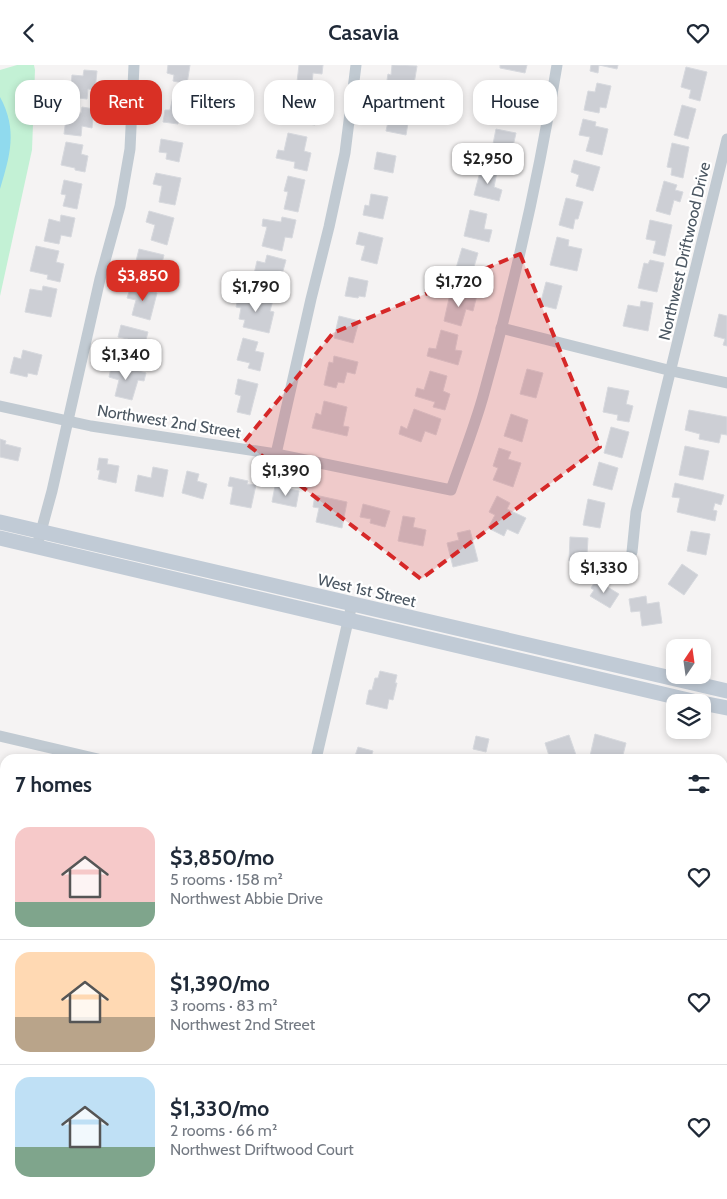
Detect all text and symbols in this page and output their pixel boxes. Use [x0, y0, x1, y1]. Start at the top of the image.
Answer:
icon: back [15, 19, 43, 47]
text: Casavia [328, 19, 399, 46]
icon: heart [684, 19, 712, 47]
chip: Buy [15, 80, 80, 125]
chip: Rent [90, 80, 162, 125]
chip: Filters [172, 80, 254, 125]
chip: New [264, 80, 334, 125]
chip: Apartment [344, 80, 463, 125]
chip: House [473, 80, 557, 125]
pin: $2,950 [447, 143, 529, 185]
text: $2,950 [463, 149, 513, 168]
street label: Northwest Driftwood Drive [655, 160, 714, 342]
pin: $3,850 [102, 259, 184, 302]
pin: $1,720 [418, 265, 500, 308]
text: $3,850 [117, 266, 169, 285]
pin: $1,790 [215, 271, 297, 313]
text: $1,720 [436, 272, 482, 291]
text: $1,790 [232, 277, 280, 296]
pin: $1,340 [85, 339, 167, 381]
text: $1,340 [102, 345, 150, 364]
street label: Northwest 2nd Street [96, 401, 243, 442]
pin: $1,390 [245, 455, 327, 497]
text: $1,390 [262, 461, 310, 480]
pin: $1,330 [563, 551, 645, 594]
text: $1,330 [580, 558, 628, 577]
street label: West 1st Street [316, 570, 418, 611]
north arrow [666, 639, 711, 684]
map controls [666, 639, 711, 739]
button: layers [666, 694, 711, 739]
icon: filters [685, 770, 713, 798]
text: 7 homes [15, 772, 92, 797]
text: $3,850/mo [170, 845, 274, 870]
icon: home [55, 847, 115, 907]
icon: heart [685, 863, 713, 891]
text: 5 rooms · 158 m² [170, 870, 283, 889]
text: Northwest Abbie Drive [170, 889, 323, 908]
text: $1,390/mo [170, 971, 270, 996]
icon: home [55, 972, 115, 1032]
icon: heart [685, 988, 713, 1016]
text: 3 rooms · 83 m² [170, 996, 278, 1015]
text: Northwest 2nd Street [170, 1015, 315, 1034]
text: $1,330/mo [170, 1096, 269, 1121]
icon: home [55, 1097, 115, 1157]
icon: heart [685, 1113, 713, 1141]
text: 2 rooms · 66 m² [170, 1121, 277, 1140]
text: Northwest Driftwood Court [170, 1140, 354, 1159]

